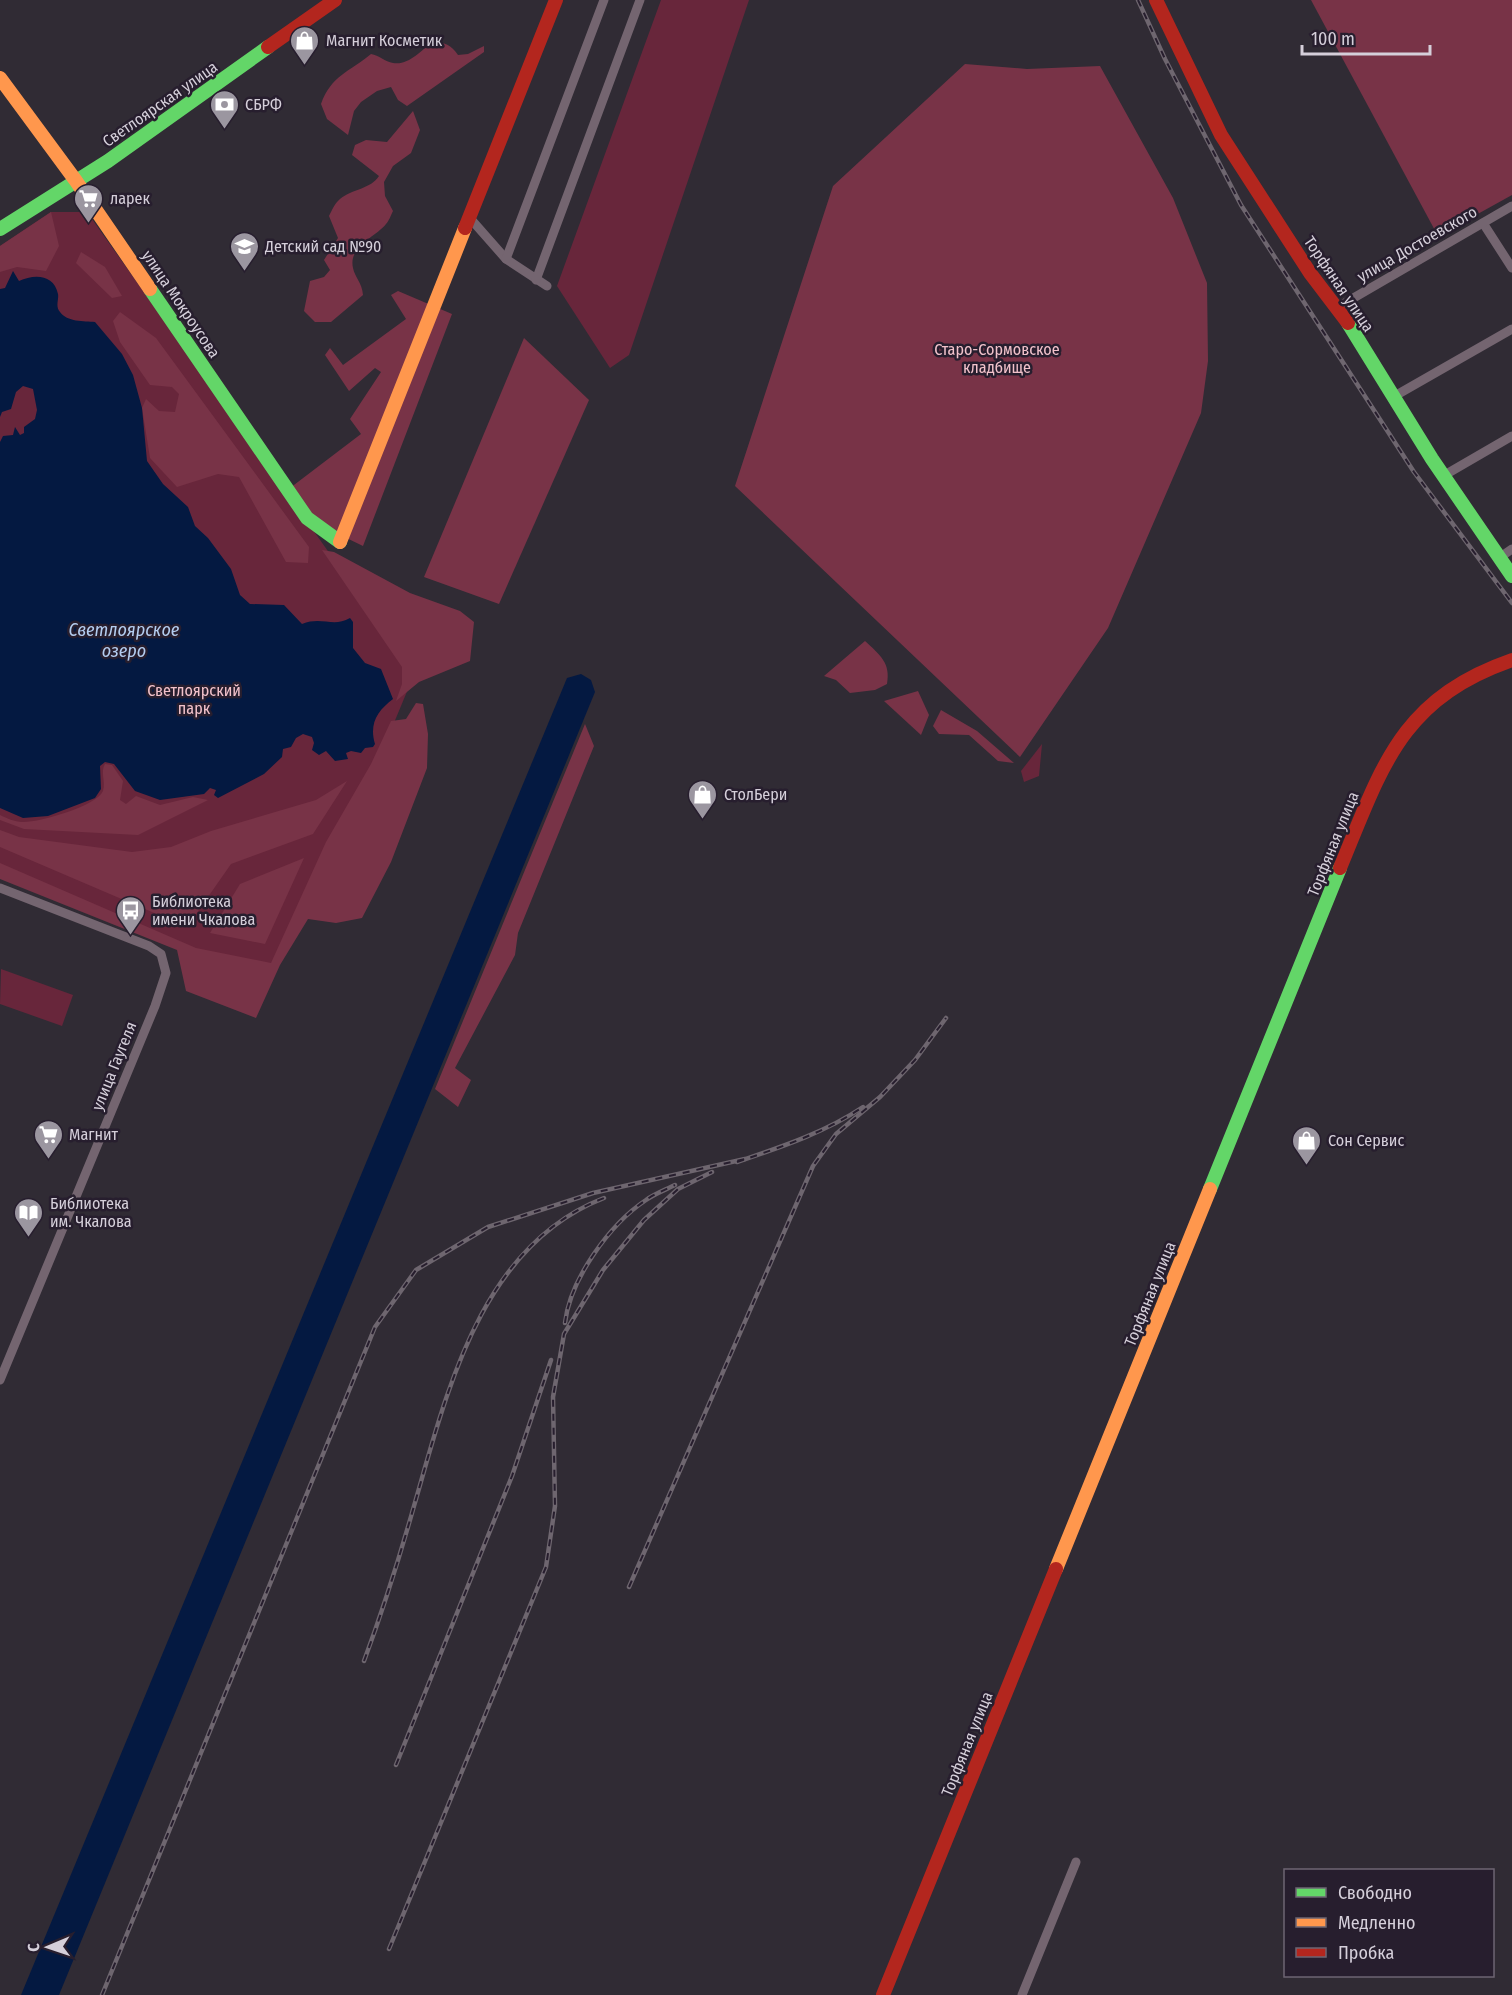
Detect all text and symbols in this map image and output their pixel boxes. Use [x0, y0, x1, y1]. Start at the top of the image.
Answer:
scale bar [1302, 18, 1430, 56]
shop icon: Магнит Косметик [289, 24, 321, 66]
text: 100 m [1311, 28, 1355, 50]
place label: Магнит Косметик [326, 31, 443, 50]
street label: Светлоярская улица [99, 57, 221, 151]
bank icon: СБРФ [208, 88, 240, 130]
place label: СБРФ [245, 95, 282, 114]
supermarket icon: ларек [73, 182, 105, 224]
place label: ларек [110, 189, 150, 208]
street label: улица Достоевского [1354, 202, 1480, 286]
school or university icon: Детский сад №90 [228, 230, 260, 272]
street label: Торфяная улица [1300, 233, 1378, 336]
place label: Детский сад №90 [264, 237, 381, 256]
street label: улица Мокроусова [138, 247, 224, 362]
park label: Старо-Сормовское кладбище [934, 340, 1060, 377]
water label: Светлоярское озеро [69, 619, 180, 662]
park label: Светлоярский парк [147, 681, 241, 718]
shop icon: СтолБери [687, 778, 719, 820]
place label: СтолБери [724, 785, 787, 804]
street label: Торфяная улица [1303, 789, 1363, 899]
place label: Библиотека имени Чкалова [152, 892, 256, 929]
bus stop icon: Библиотека имени Чкалова [115, 894, 147, 936]
street label: улица Гаугеля [88, 1019, 140, 1113]
supermarket icon: Магнит [32, 1118, 64, 1160]
shop icon: Сон Сервис [1291, 1124, 1323, 1166]
place label: Магнит [69, 1125, 119, 1144]
place label: Сон Сервис [1328, 1131, 1404, 1150]
place label: Библиотека им. Чкалова [50, 1194, 132, 1231]
library icon: Библиотека им. Чкалова [13, 1196, 45, 1238]
street label: Торфяная улица [1120, 1239, 1180, 1349]
street label: Торфяная улица [937, 1689, 997, 1799]
legend [1284, 1869, 1494, 1977]
text: Свободно [1338, 1882, 1412, 1904]
text: Медленно [1338, 1912, 1416, 1934]
north arrow [18, 1917, 78, 1977]
text: С [24, 1942, 43, 1952]
text: Пробка [1338, 1942, 1394, 1964]

